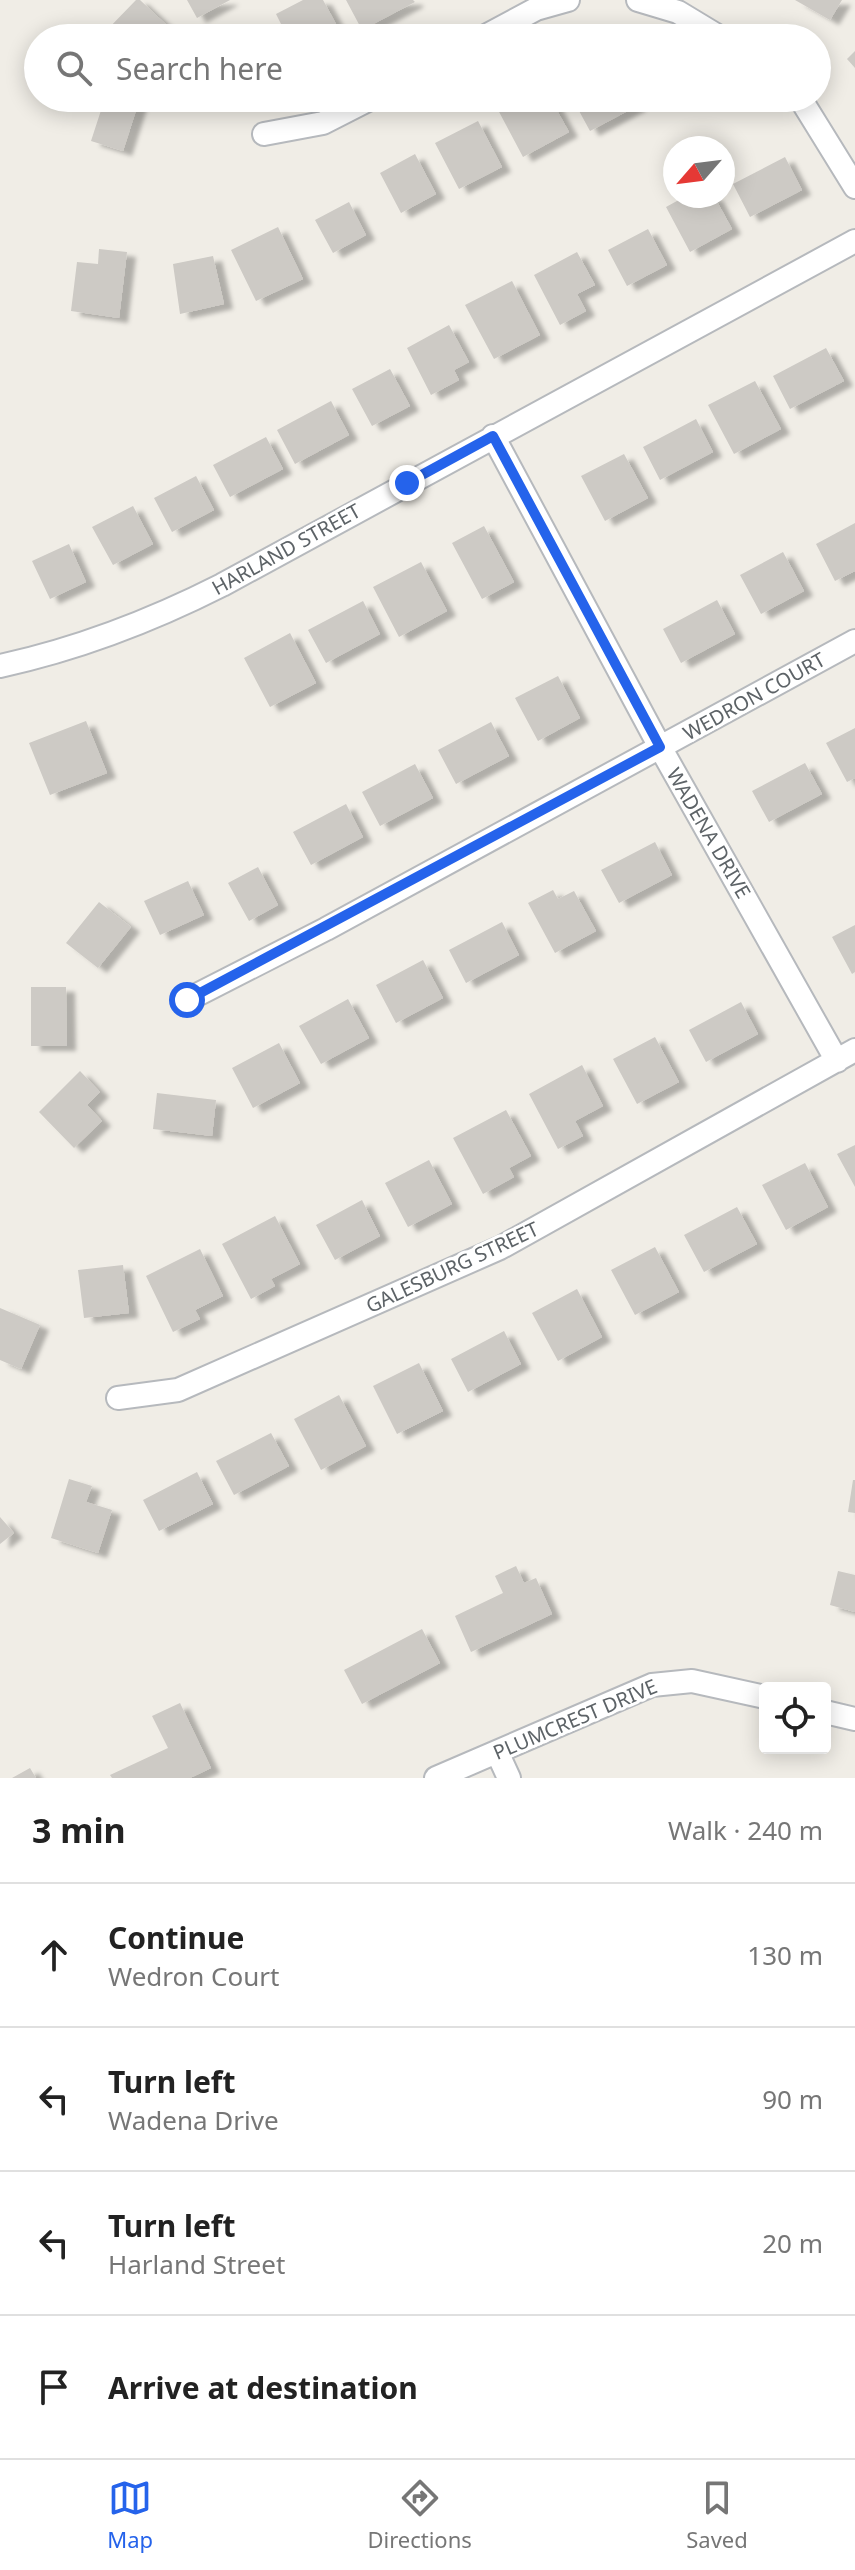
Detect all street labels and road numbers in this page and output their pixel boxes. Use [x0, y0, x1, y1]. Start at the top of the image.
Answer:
street label: HARLAND STREET [207, 497, 365, 601]
street label: WEDRON COURT [678, 646, 830, 746]
street label: WADENA DRIVE [661, 763, 757, 903]
street label: GALESBURG STREET [361, 1215, 543, 1319]
street label: PLUMCREST DRIVE [489, 1672, 661, 1766]

